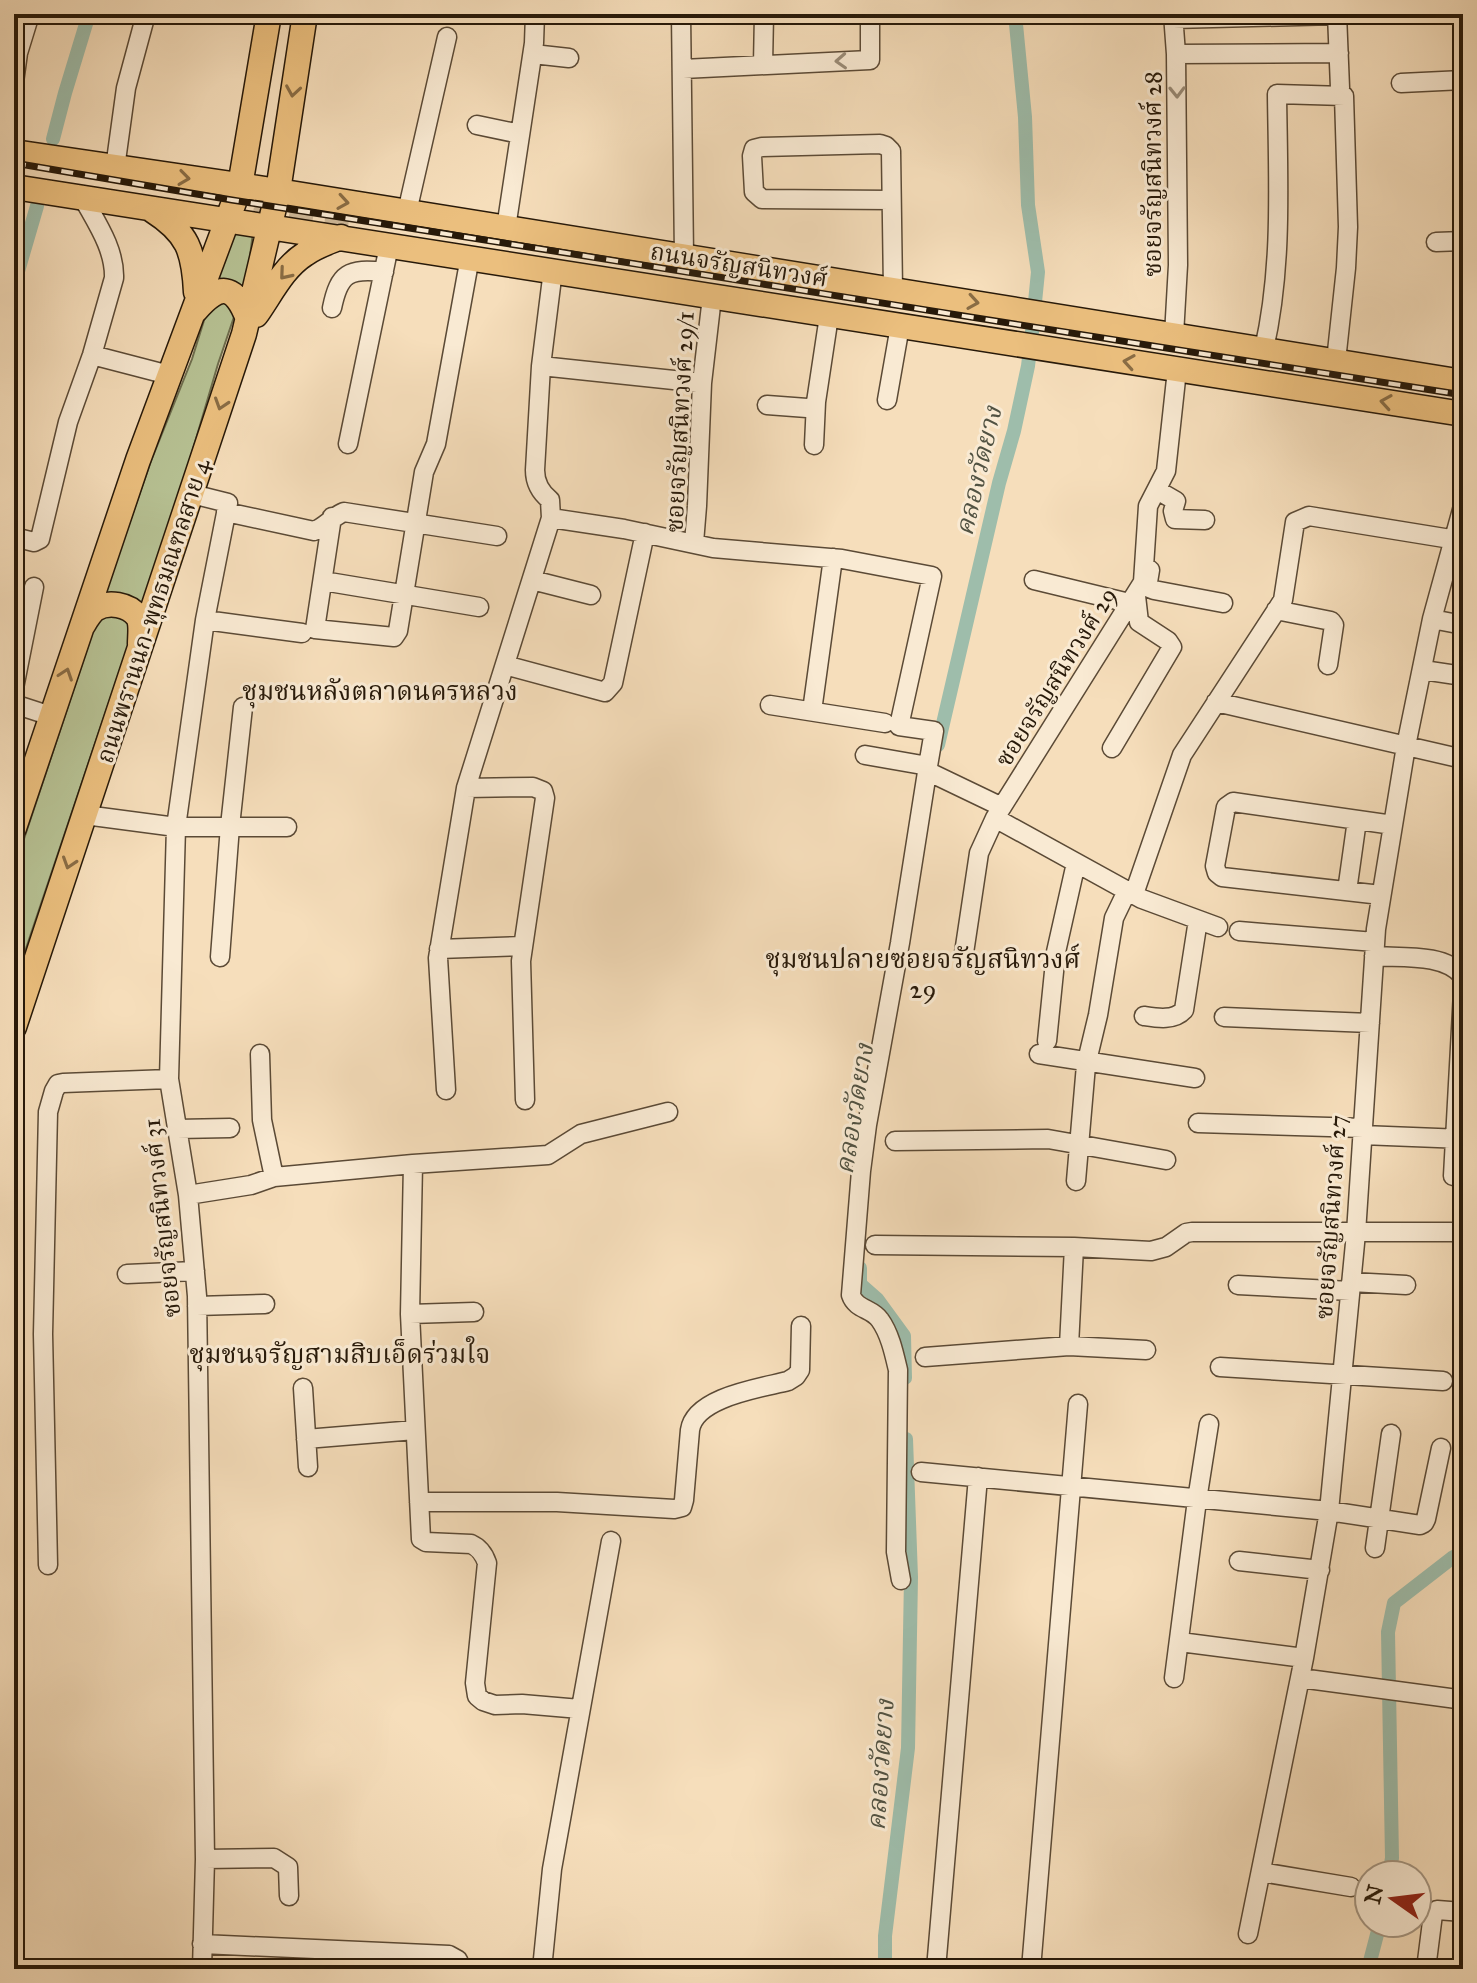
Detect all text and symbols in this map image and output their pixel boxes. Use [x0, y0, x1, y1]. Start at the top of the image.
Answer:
one-way arrow [834, 53, 847, 70]
street label: ซอยจรัญสนิทวงศ์ 28 [1137, 71, 1168, 277]
one-way arrow [286, 84, 303, 98]
one-way arrow [1168, 86, 1185, 99]
one-way arrow [178, 169, 191, 186]
one-way arrow [336, 192, 350, 209]
street label: ถนนจรัญสนิทวงศ์ [648, 235, 830, 294]
one-way arrow [280, 265, 295, 279]
one-way arrow [966, 293, 980, 310]
street label: ซอยจรัญสนิทวงศ์ 29/1 [658, 311, 701, 533]
one-way arrow [1122, 355, 1136, 372]
one-way arrow [1379, 394, 1393, 411]
one-way arrow [215, 396, 231, 410]
water label: คลองวัดยาง [948, 402, 1009, 539]
street label: ถนนพรานนก-พุทธมณฑลสาย 4 [90, 455, 217, 767]
street label: ซอยจรัญสนิทวงศ์ 29 [988, 581, 1123, 772]
one-way arrow [56, 668, 72, 682]
district label: ชุมชนหลังตลาดนครหลวง [242, 675, 518, 709]
one-way arrow [62, 856, 78, 870]
district label: ชุมชนปลายซอยจรัญสนิทวงศ์ 29 [765, 943, 1081, 1005]
water label: คลองวัดยาง [828, 1041, 880, 1176]
street label: ซอยจรัญสนิทวงศ์ 27 [1308, 1114, 1353, 1320]
street label: ซอยจรัญสนิทวงศ์ 31 [136, 1117, 187, 1319]
district label: ชุมชนจรัญสามสิบเอ็ดร่วมใจ [190, 1336, 490, 1372]
water label: คลองวัดยาง [859, 1697, 901, 1832]
north arrow [1353, 1859, 1433, 1939]
text: N [1359, 1882, 1390, 1907]

